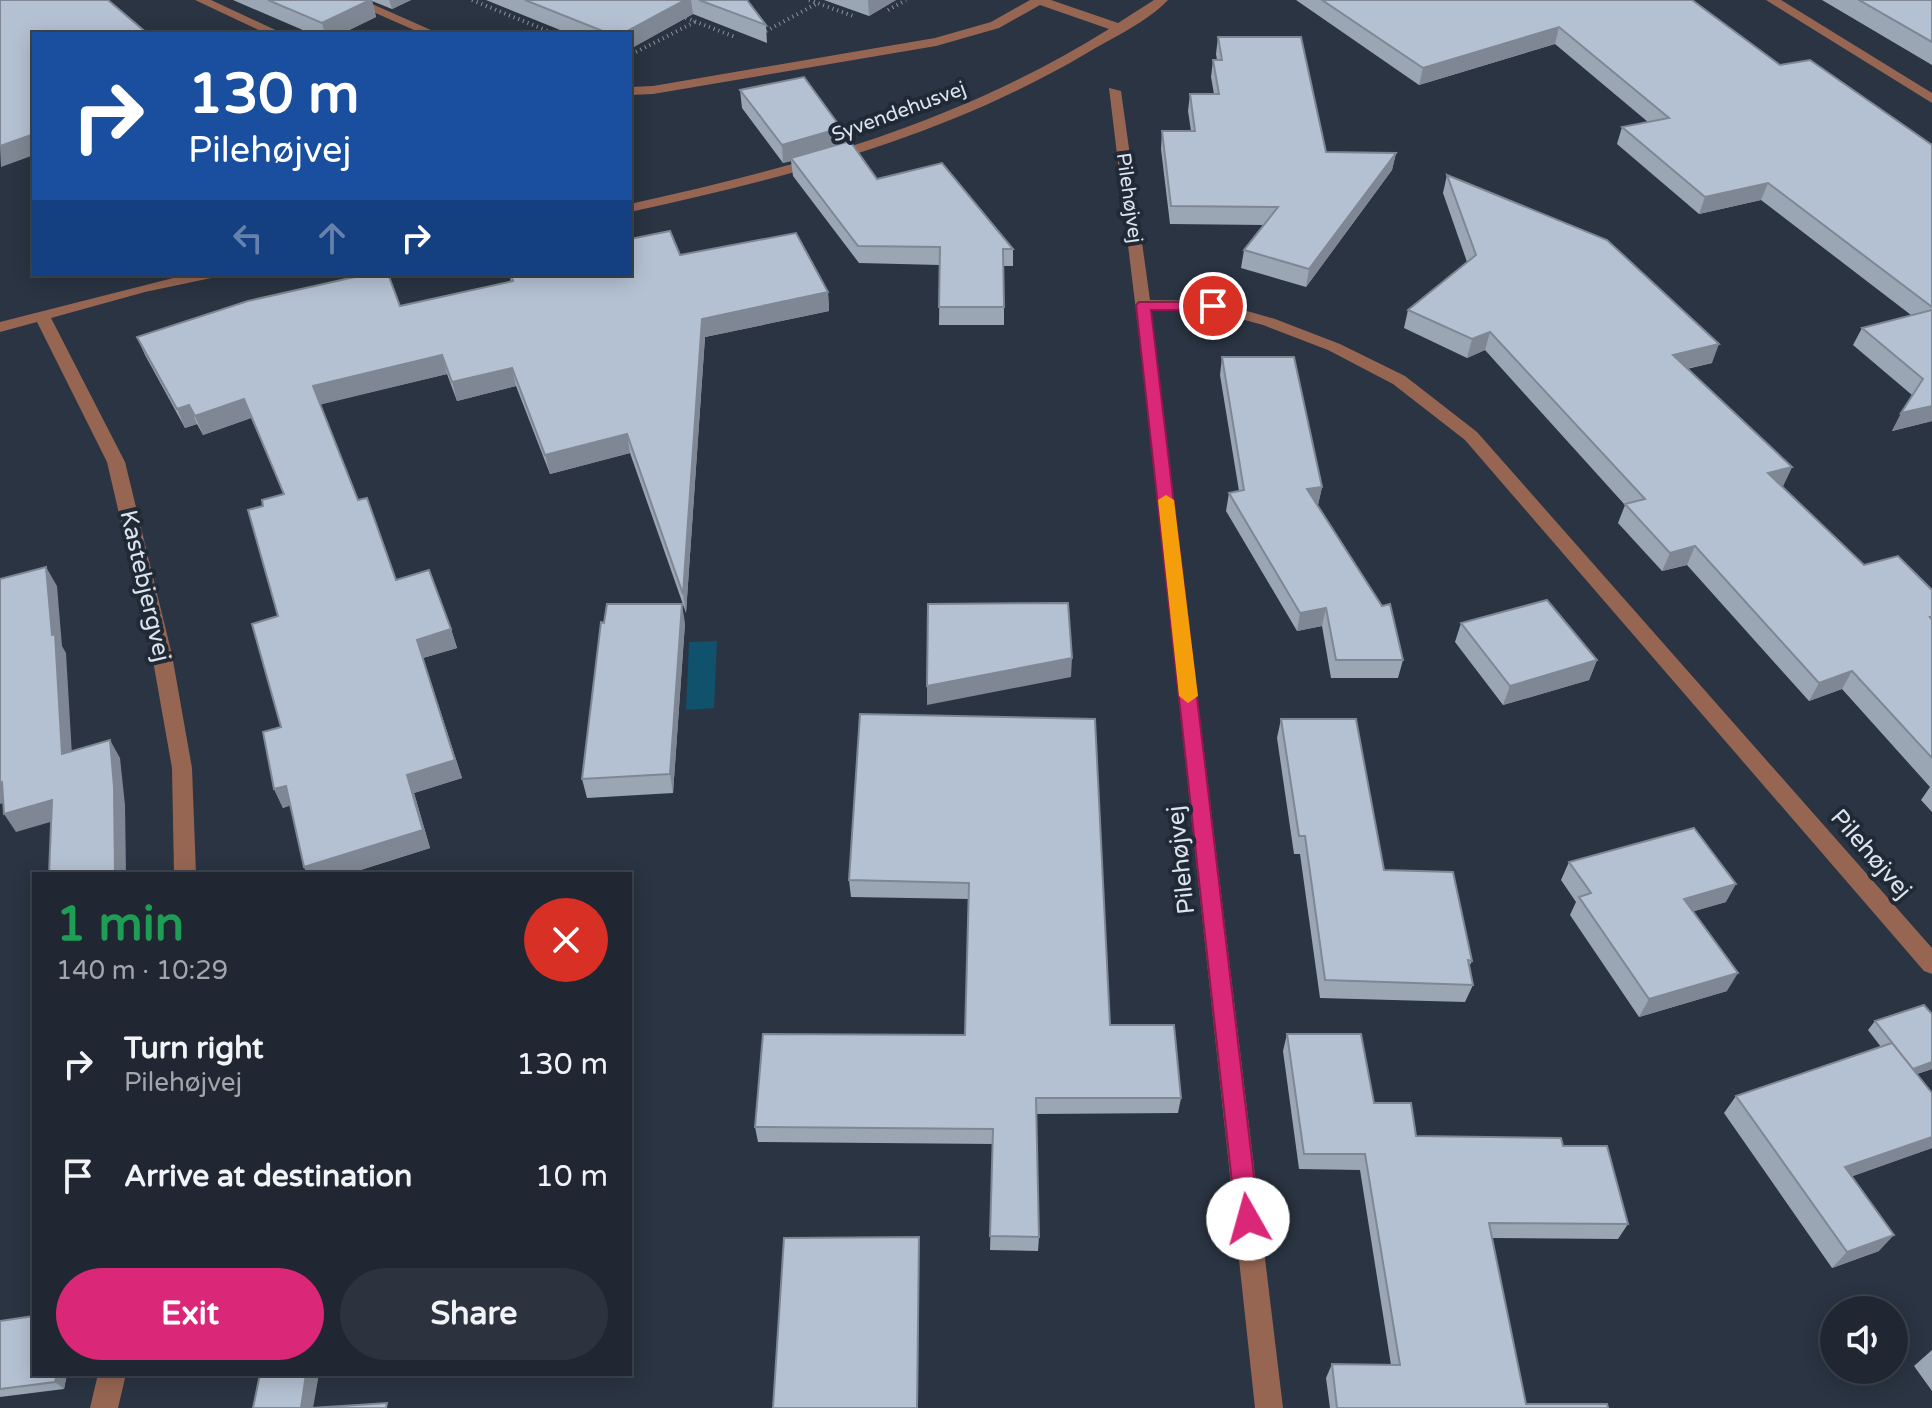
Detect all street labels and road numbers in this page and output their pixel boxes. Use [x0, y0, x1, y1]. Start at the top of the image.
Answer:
street label: Syvendehusvej [829, 77, 969, 147]
street label: Pilehøjvej [1111, 151, 1147, 245]
street label: Kastebjergvej [113, 507, 177, 665]
street label: Pilehøjvej [1824, 803, 1918, 905]
street label: Pilehøjvej [1161, 804, 1201, 916]

